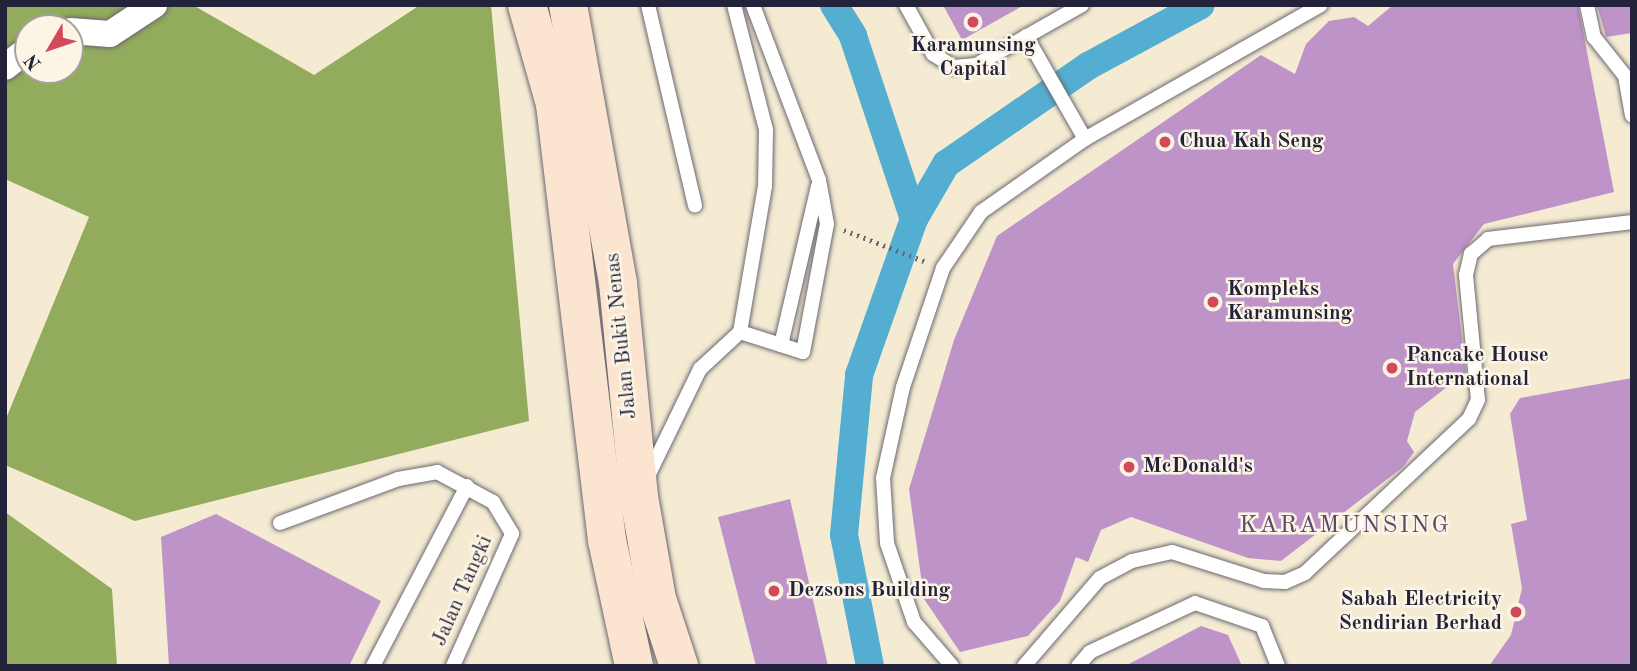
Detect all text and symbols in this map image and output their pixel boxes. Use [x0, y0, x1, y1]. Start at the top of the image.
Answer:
north arrow [14, 14, 84, 84]
marker: Karamunsing Capital [965, 14, 981, 30]
place label: Karamunsing Capital [910, 33, 1036, 83]
text: N [22, 50, 46, 73]
place label: Chua Kah Seng [1179, 129, 1323, 155]
marker: Chua Kah Seng [1157, 134, 1173, 150]
street label: Jalan Bukit Nenas [601, 252, 643, 420]
place label: Kompleks Karamunsing [1227, 277, 1352, 327]
marker: Kompleks Karamunsing [1205, 294, 1221, 310]
place label: Pancake House International [1406, 343, 1549, 393]
marker: Pancake House International [1384, 360, 1400, 376]
place label: McDonald's [1143, 454, 1253, 480]
marker: McDonald's [1121, 459, 1137, 475]
district label: KARAMUNSING [1241, 513, 1449, 541]
street label: Jalan Tangki [427, 532, 499, 650]
place label: Dezsons Building [788, 578, 950, 604]
marker: Dezsons Building [766, 583, 782, 599]
place label: Sabah Electricity Sendirian Berhad [1339, 587, 1502, 637]
marker: Sabah Electricity Sendirian Berhad [1508, 604, 1524, 620]

